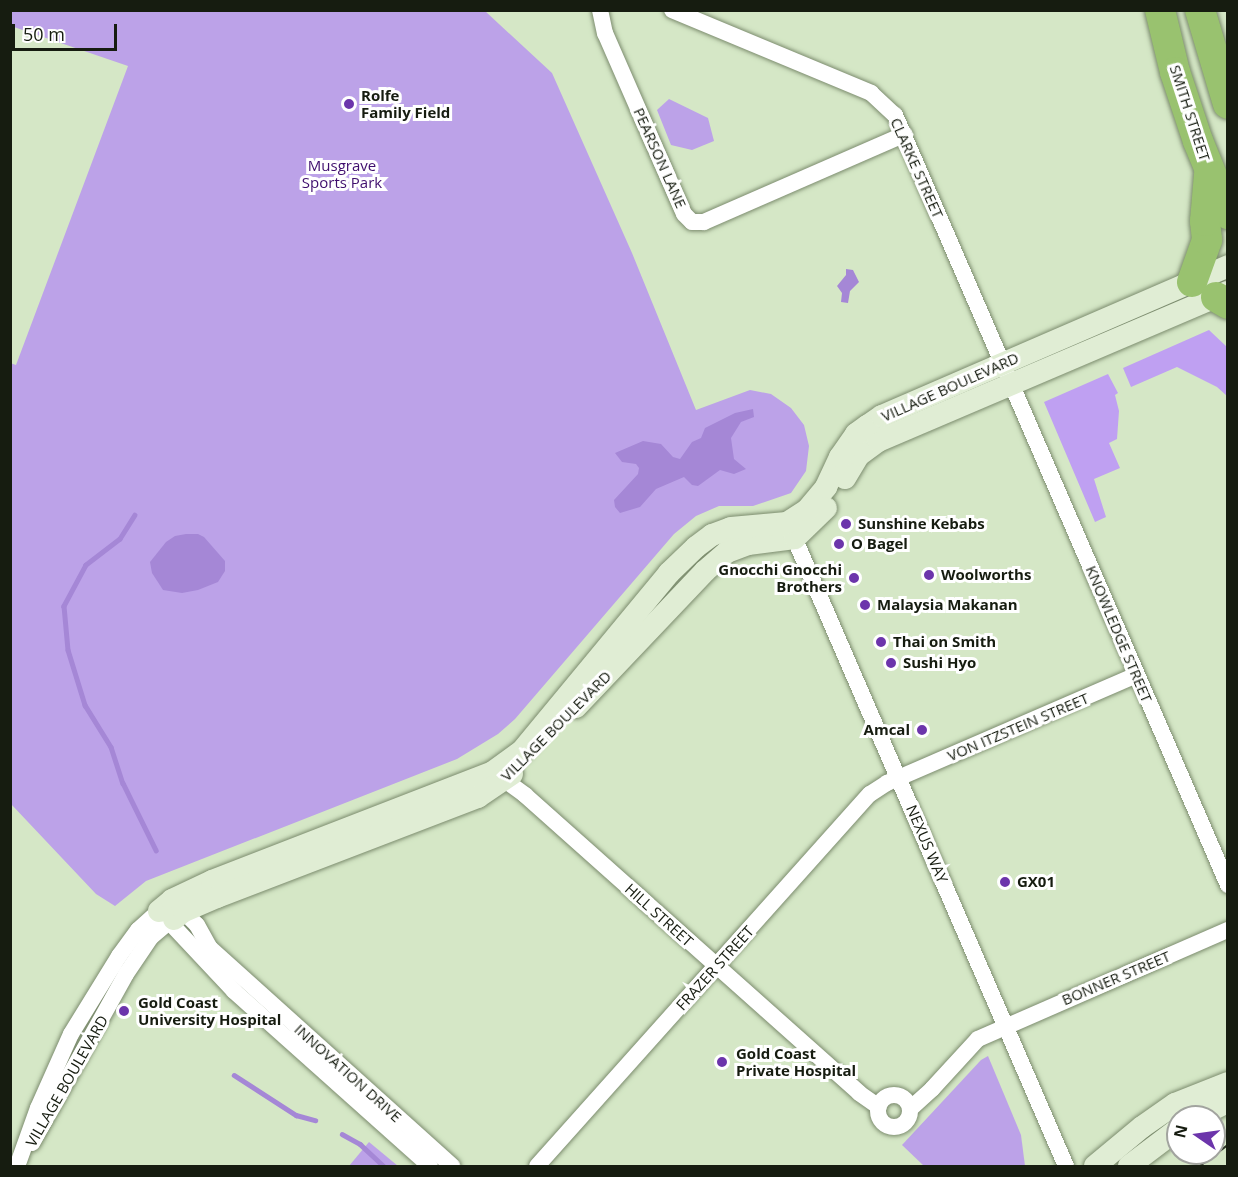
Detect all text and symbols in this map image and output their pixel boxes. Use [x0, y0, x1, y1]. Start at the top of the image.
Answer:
scale bar [15, 12, 120, 50]
text: 50 m [23, 22, 65, 46]
street label: SMITH STREET [1166, 63, 1214, 163]
place label: Rolfe Family Field [361, 86, 450, 121]
marker: Rolfe Family Field [342, 97, 356, 111]
street label: PEARSON LANE [630, 105, 690, 211]
street label: CLARKE STREET [887, 115, 947, 221]
park label: Musgrave Sports Park [302, 156, 382, 191]
street label: VILLAGE BOULEVARD [879, 349, 1021, 425]
place label: Sunshine Kebabs [858, 515, 985, 533]
marker: Sunshine Kebabs [839, 517, 853, 531]
place label: O Bagel [851, 535, 908, 553]
marker: O Bagel [832, 537, 846, 551]
place label: Gnocchi Gnocchi Brothers [718, 560, 842, 595]
street label: KNOWLEDGE STREET [1082, 563, 1156, 705]
place label: Woolworths [941, 566, 1031, 584]
marker: Woolworths [922, 568, 936, 582]
marker: Gnocchi Gnocchi Brothers [847, 571, 861, 585]
place label: Malaysia Makanan [877, 596, 1018, 614]
marker: Malaysia Makanan [858, 598, 872, 612]
place label: Thai on Smith [893, 633, 996, 651]
marker: Thai on Smith [874, 635, 888, 649]
place label: Sushi Hyo [903, 654, 976, 672]
marker: Sushi Hyo [884, 656, 898, 670]
street label: VILLAGE BOULEVARD [497, 667, 615, 785]
street label: VON ITZSTEIN STREET [945, 689, 1091, 765]
place label: Amcal [864, 721, 910, 739]
marker: Amcal [915, 723, 929, 737]
street label: NEXUS WAY [902, 802, 952, 886]
place label: GX01 [1017, 873, 1055, 891]
marker: GX01 [998, 875, 1012, 889]
street label: HILL STREET [621, 880, 697, 950]
street label: FRAZER STREET [672, 922, 758, 1014]
street label: BONNER STREET [1059, 947, 1173, 1009]
place label: Gold Coast University Hospital [138, 993, 281, 1028]
marker: Gold Coast University Hospital [115, 1002, 133, 1020]
street label: VILLAGE BOULEVARD [22, 1012, 112, 1150]
street label: INNOVATION DRIVE [291, 1020, 405, 1126]
place label: Gold Coast Private Hospital [736, 1044, 856, 1079]
marker: Gold Coast Private Hospital [713, 1053, 731, 1071]
north arrow [1166, 1105, 1226, 1165]
text: N [1168, 1123, 1193, 1140]

